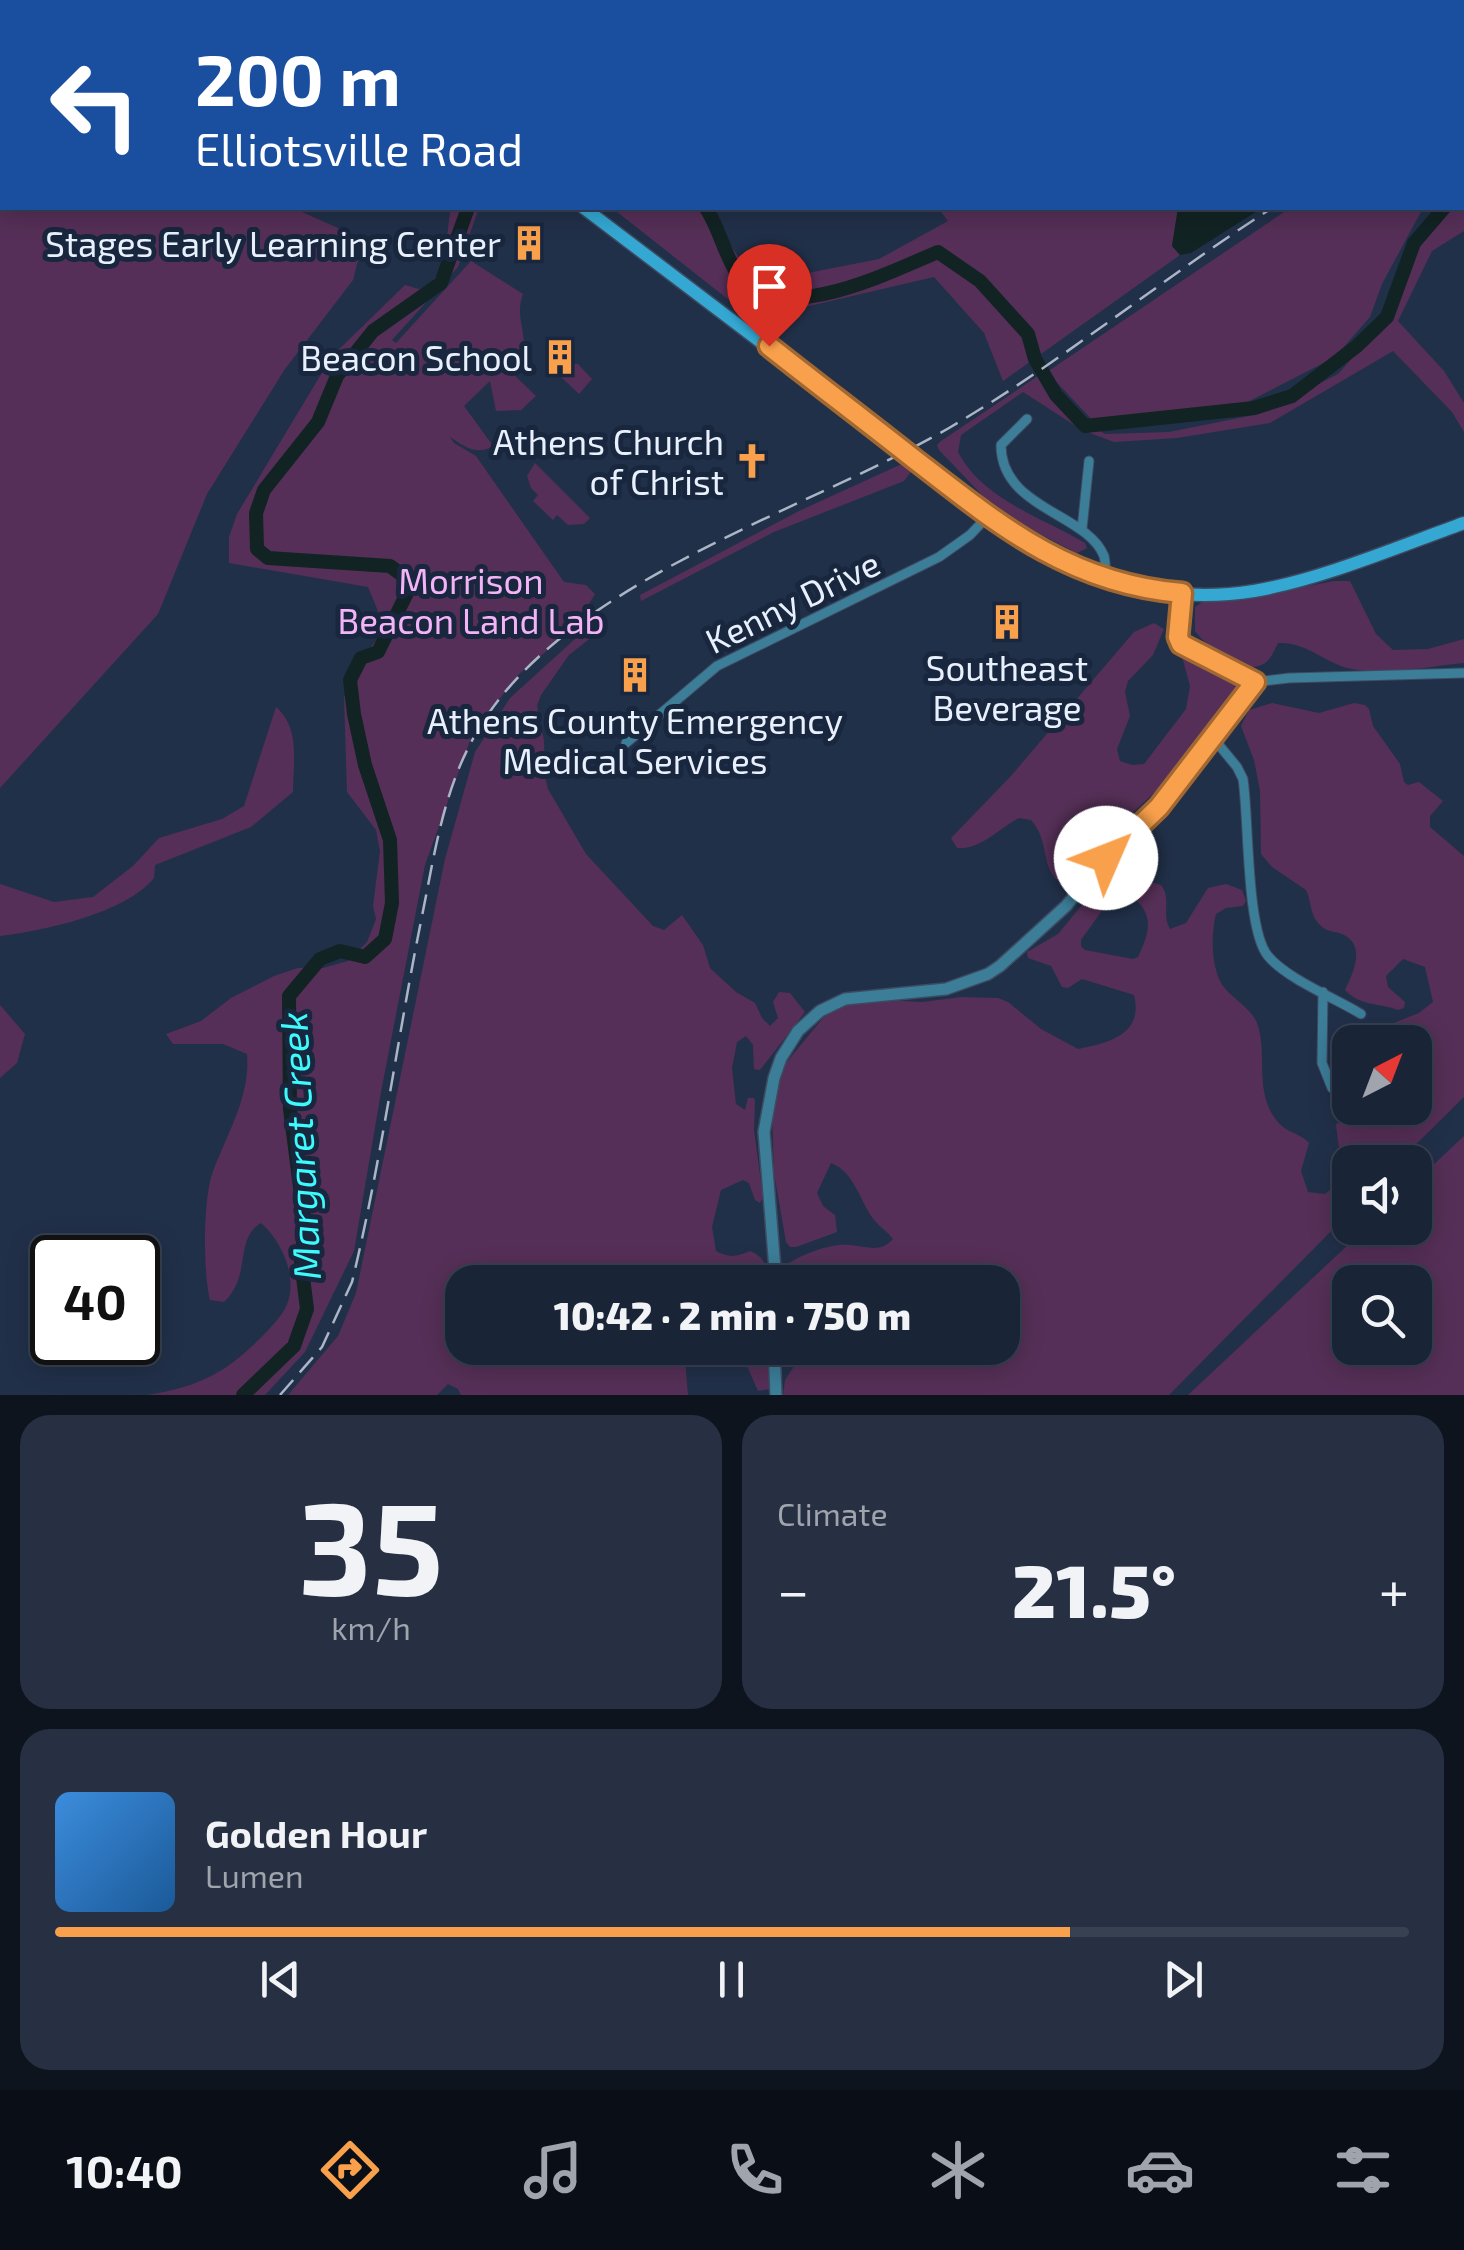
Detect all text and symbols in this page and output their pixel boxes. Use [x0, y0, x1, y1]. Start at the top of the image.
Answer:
text: 200 m [195, 36, 401, 120]
icon: left [30, 40, 160, 170]
text: Elliotsville Road [195, 121, 523, 175]
place label: Stages Early Learning Center [45, 222, 501, 264]
building icon: Stages Early Learning Center [510, 224, 548, 262]
pin [727, 244, 812, 347]
icon: arrive [742, 259, 797, 314]
place label: Beacon School [300, 336, 533, 378]
building icon: Beacon School [541, 338, 579, 376]
place label: Athens Church of Christ [493, 420, 724, 502]
church icon: Athens Church of Christ [733, 442, 771, 480]
street label: Kenny Drive [698, 541, 886, 661]
park label: Morrison Beacon Land Lab [337, 559, 605, 641]
building icon: Southeast Beverage [988, 603, 1026, 641]
place label: Southeast Beverage [926, 646, 1088, 728]
building icon: Athens County Emergency Medical Services [616, 656, 654, 694]
place label: Athens County Emergency Medical Services [427, 699, 843, 781]
position arrow [1054, 806, 1158, 910]
water label: Margaret Creek [269, 1011, 329, 1281]
north arrow [1332, 1025, 1432, 1125]
map controls [1332, 1025, 1432, 1365]
button: sound [1332, 1145, 1432, 1245]
speed limit sign: 40 [30, 1235, 160, 1365]
button: search [1332, 1265, 1432, 1365]
text: 10:42 · 2 min · 750 m [554, 1292, 911, 1338]
text: 35 [298, 1465, 444, 1621]
text: Climate [777, 1494, 888, 1532]
text: 21.5° [1012, 1543, 1176, 1633]
text: − [777, 1556, 809, 1622]
text: + [1379, 1556, 1409, 1622]
text: km/h [331, 1608, 411, 1646]
text: Golden Hour [205, 1810, 427, 1856]
text: Lumen [205, 1856, 304, 1894]
icon: previous [253, 1952, 308, 2007]
icon: pause [704, 1952, 759, 2007]
icon: next [1156, 1952, 1211, 2007]
icon: directions [315, 2135, 385, 2205]
icon: music [518, 2135, 588, 2205]
icon: phone [720, 2135, 790, 2205]
icon: climate [923, 2135, 993, 2205]
icon: car [1125, 2135, 1195, 2205]
icon: filters [1328, 2135, 1398, 2205]
text: 10:40 [66, 2143, 183, 2197]

